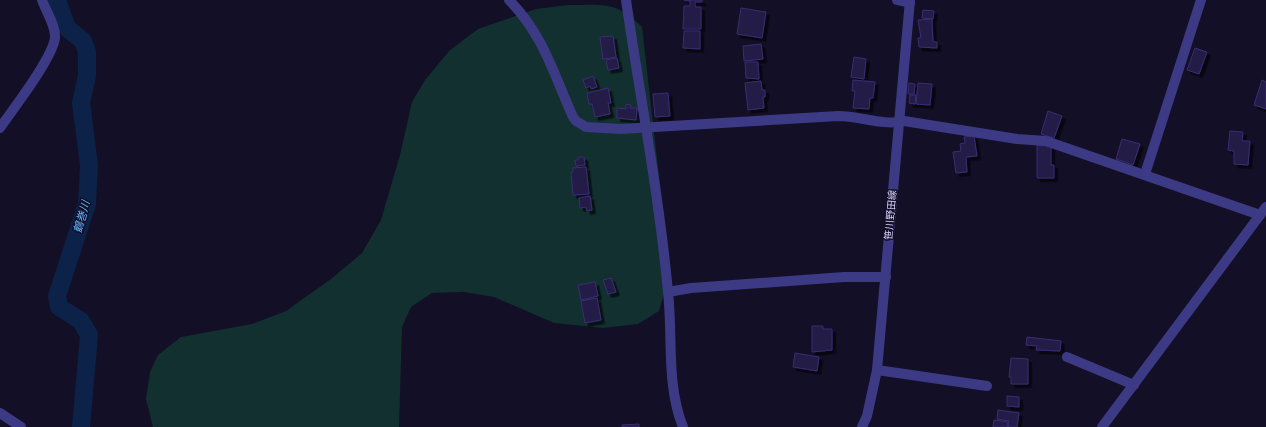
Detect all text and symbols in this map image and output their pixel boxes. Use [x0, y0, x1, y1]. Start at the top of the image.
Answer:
street label: 笹川野田線 [882, 189, 900, 241]
water label: 鶴巻川 [70, 198, 94, 235]

